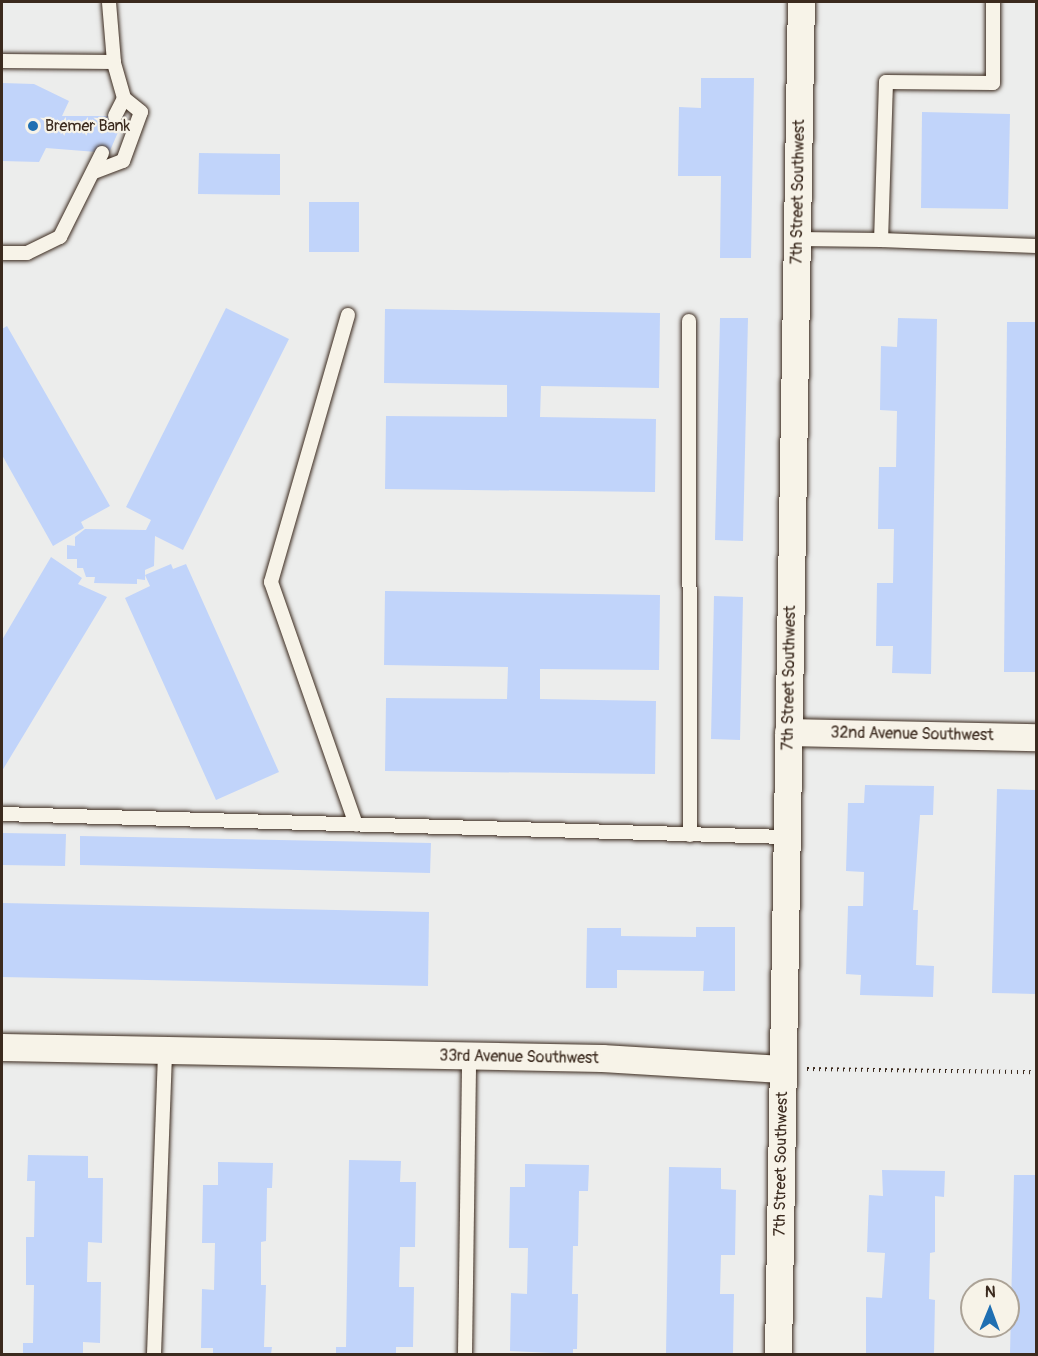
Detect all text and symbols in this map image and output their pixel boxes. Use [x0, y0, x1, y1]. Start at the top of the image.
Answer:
place label: Bremer Bank [45, 116, 130, 136]
marker: Bremer Bank [26, 119, 40, 133]
street label: 7th Street Southwest [787, 119, 809, 265]
street label: 7th Street Southwest [778, 605, 800, 751]
street label: 32nd Avenue Southwest [830, 723, 994, 745]
street label: 33rd Avenue Southwest [439, 1046, 599, 1068]
street label: 7th Street Southwest [770, 1091, 792, 1237]
north arrow [960, 1278, 1020, 1338]
text: N [985, 1282, 996, 1302]

